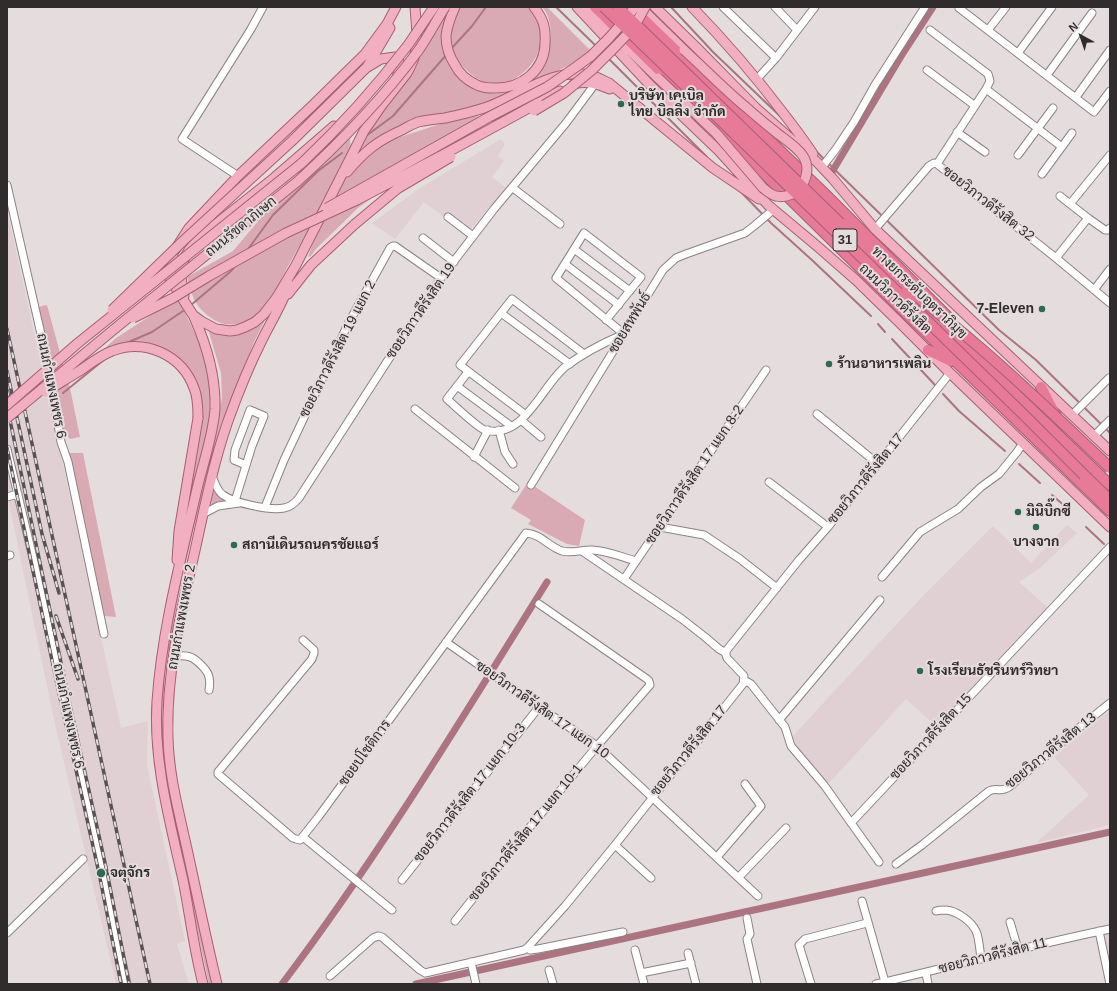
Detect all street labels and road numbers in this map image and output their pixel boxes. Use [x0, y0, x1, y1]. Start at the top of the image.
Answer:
street label: ซอยวิภาวดีรังสิต 32 [939, 163, 1037, 245]
street label: ถนนรัชดาภิเษก [202, 193, 280, 261]
road number: 31 [833, 229, 857, 251]
street label: ทางยกระดับอุตราภิมุข [868, 243, 970, 343]
street label: ซอยวิภาวดีรังสิต 19 [383, 260, 459, 362]
street label: ถนนวิภาวดีรังสิต [855, 260, 935, 338]
street label: ซอยวิภาวดีรังสิต 19 แยก 2 [296, 278, 380, 420]
street label: ซอยสหพันธ์ [605, 289, 655, 357]
street label: ถนนกำแพงเพชร 6 [33, 332, 69, 440]
street label: ซอยวิภาวดีรังสิต 17 แยก 8-2 [642, 402, 748, 548]
street label: ซอยวิภาวดีรังสิต 17 [824, 430, 908, 528]
street label: ถนนกำแพงเพชร 2 [164, 563, 200, 671]
street label: ซอยวิภาวดีรังสิต 17 แยก 10 [472, 657, 612, 763]
street label: ถนนกำแพงเพชร 6 [49, 662, 87, 770]
street label: ซอยวิภาวดีรังสิต 15 [887, 690, 975, 784]
street label: ซอยวิภาวดีรังสิต 17 [647, 702, 731, 800]
street label: ซอยวิภาวดีรังสิต 13 [1002, 709, 1100, 793]
street label: ซอยปโชติการ [335, 717, 395, 789]
street label: ซอยวิภาวดีรังสิต 17 แยก 10-3 [410, 720, 530, 866]
street label: ซอยวิภาวดีรังสิต 17 แยก 10-1 [465, 761, 587, 905]
street label: ซอยวิภาวดีรังสิต 11 [937, 934, 1049, 978]

